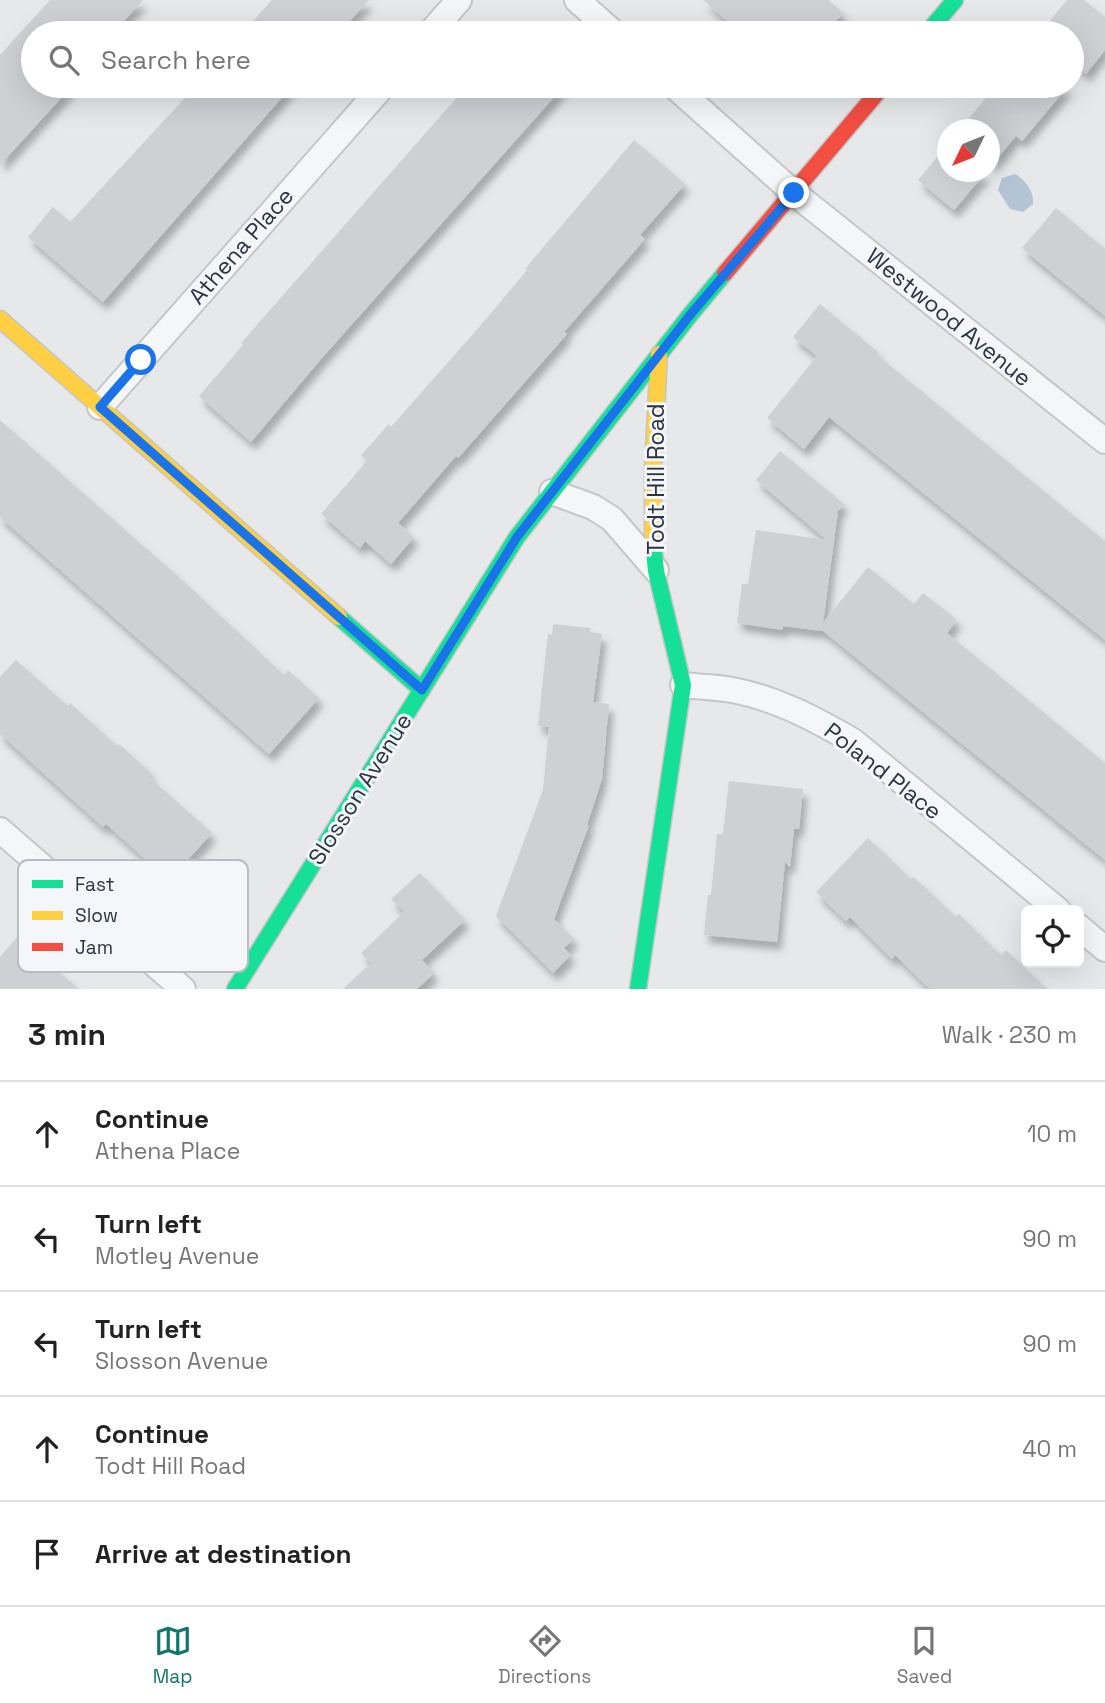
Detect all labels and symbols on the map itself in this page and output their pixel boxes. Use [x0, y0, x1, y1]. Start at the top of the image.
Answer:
north arrow [937, 119, 1000, 182]
route end [778, 177, 809, 208]
street label: Athena Place [182, 181, 300, 311]
street label: Westwood Avenue [860, 241, 1038, 393]
route start [125, 344, 156, 375]
street label: Todt Hill Road [641, 403, 671, 555]
street label: Slosson Avenue [301, 708, 419, 870]
street label: Poland Place [818, 716, 948, 826]
legend [18, 860, 248, 972]
text: Fast [75, 872, 115, 897]
text: Slow [75, 903, 118, 928]
text: Jam [75, 935, 113, 960]

